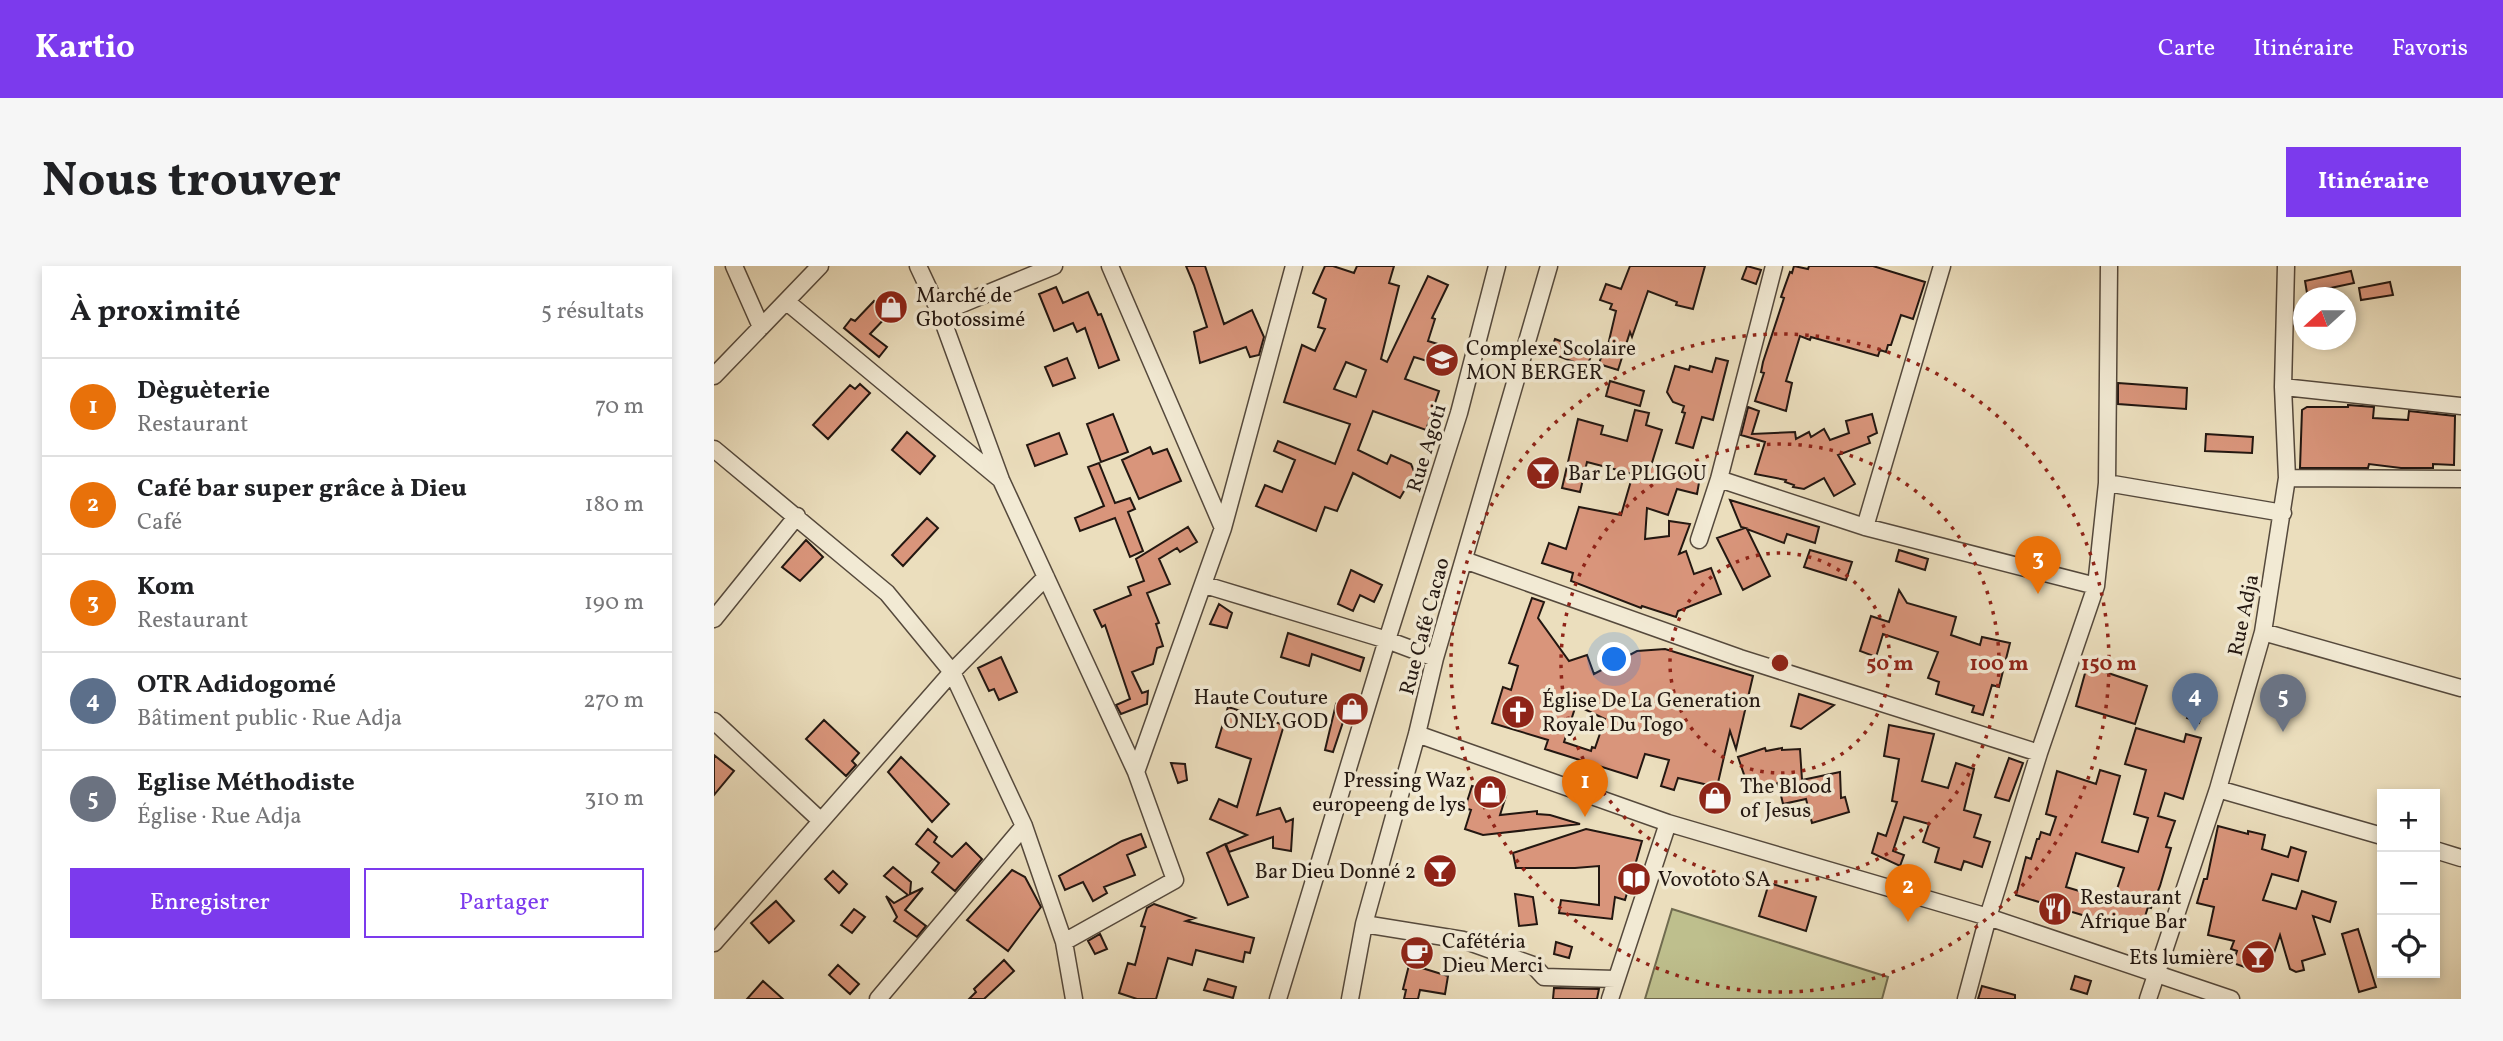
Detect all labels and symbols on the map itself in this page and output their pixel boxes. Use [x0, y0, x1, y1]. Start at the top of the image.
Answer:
place label: Marché de Gbotossimé [916, 282, 1025, 335]
north arrow [2293, 287, 2356, 350]
shop icon: Marché de Gbotossimé [872, 288, 910, 326]
place label: Complexe Scolaire MON BERGER [1466, 335, 1636, 388]
school or university icon: Complexe Scolaire MON BERGER [1423, 341, 1461, 379]
street label: Rue Agoti [1400, 401, 1455, 496]
bar icon: Bar Le PLIGOU [1524, 454, 1562, 492]
place label: Bar Le PLIGOU [1568, 460, 1707, 489]
pin: 3 [2015, 536, 2061, 594]
street label: Rue Café Cacao [1393, 555, 1458, 698]
street label: Rue Adja [2222, 572, 2267, 659]
your location [1597, 642, 1631, 676]
text: 50 m [1866, 650, 1914, 679]
text: 100 m [1969, 650, 2029, 679]
text: 150 m [2081, 650, 2137, 679]
centre of rings [1768, 651, 1792, 675]
pin: 4 [2172, 673, 2218, 731]
pin: 5 [2260, 674, 2306, 732]
place label: Haute Couture ONLY GOD [1194, 684, 1328, 737]
place label: Église De La Generation Royale Du Togo [1542, 687, 1761, 740]
shop icon: Haute Couture ONLY GOD [1333, 690, 1371, 728]
church icon: Église De La Generation Royale Du Togo [1499, 693, 1537, 731]
pin: 1 [1562, 759, 1608, 817]
place label: Pressing Waz europeeng de lys [1312, 767, 1466, 820]
shop icon: Pressing Waz europeeng de lys [1471, 773, 1509, 811]
place label: The Blood of Jesus [1740, 773, 1832, 826]
shop icon: The Blood of Jesus [1696, 779, 1734, 817]
bar icon: Bar Dieu Donné 2 [1421, 852, 1459, 890]
place label: Bar Dieu Donné 2 [1255, 858, 1416, 887]
library icon: Vovototo SA [1615, 860, 1653, 898]
pin: 2 [1885, 864, 1931, 922]
place label: Vovototo SA [1658, 866, 1771, 895]
place label: Restaurant Afrique Bar [2080, 884, 2187, 937]
restaurant icon: Restaurant Afrique Bar [2036, 890, 2074, 928]
place label: Cafétéria Dieu Merci [1442, 928, 1543, 981]
cafe icon: Cafétéria Dieu Merci [1398, 934, 1436, 972]
bar icon: Ets lumière [2239, 938, 2277, 976]
place label: Ets lumière [2129, 944, 2234, 973]

